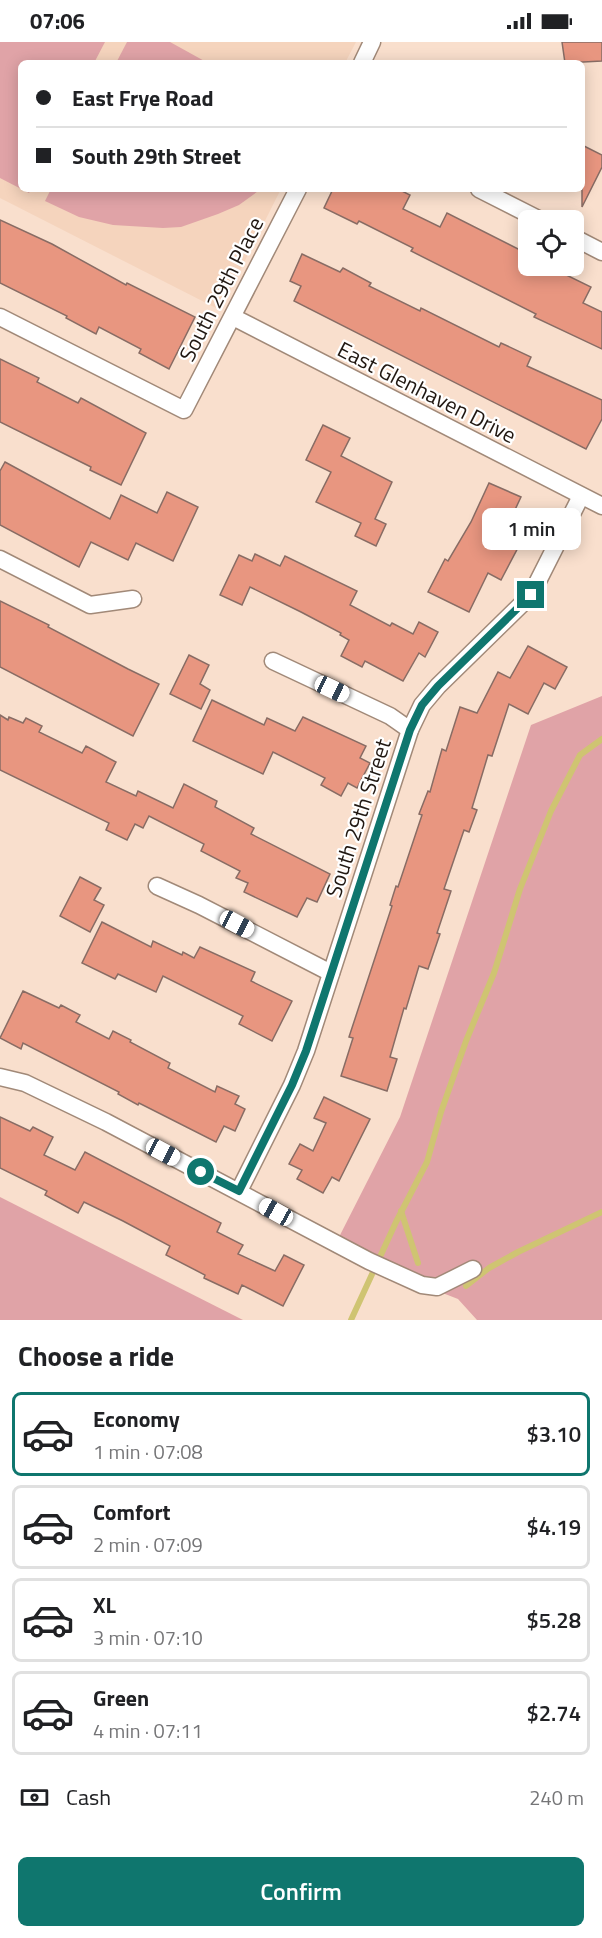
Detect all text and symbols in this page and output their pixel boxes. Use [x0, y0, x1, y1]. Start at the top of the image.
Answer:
text: 07:06 [30, 4, 85, 38]
text: East Frye Road [72, 81, 214, 115]
text: South 29th Street [72, 139, 241, 173]
map controls [518, 210, 584, 276]
button: locate [518, 210, 584, 276]
street label: South 29th Place [170, 211, 272, 367]
street label: East Glenhaven Drive [332, 332, 522, 452]
callout: 1 min [482, 508, 580, 550]
text: 1 min [507, 513, 556, 544]
route end [517, 581, 544, 608]
car [312, 673, 352, 705]
street label: South 29th Street [316, 734, 400, 902]
car [217, 908, 257, 940]
car [143, 1136, 183, 1168]
route start [187, 1158, 214, 1185]
car [256, 1195, 296, 1229]
text: Choose a ride [18, 1335, 174, 1376]
text: Economy [93, 1402, 180, 1436]
icon: car [21, 1407, 75, 1461]
text: $3.10 [526, 1417, 581, 1451]
text: 1 min · 07:08 [93, 1436, 203, 1467]
text: Comfort [93, 1495, 171, 1529]
icon: car [21, 1500, 75, 1554]
text: $4.19 [526, 1510, 581, 1544]
text: 2 min · 07:09 [93, 1529, 203, 1560]
text: XL [93, 1588, 116, 1622]
icon: car [21, 1593, 75, 1647]
text: $5.28 [526, 1603, 581, 1637]
text: 3 min · 07:10 [93, 1622, 203, 1653]
text: Green [93, 1681, 149, 1715]
icon: car [21, 1686, 75, 1740]
text: $2.74 [526, 1696, 581, 1730]
text: 4 min · 07:11 [93, 1715, 203, 1746]
text: Cash [66, 1780, 111, 1814]
icon: cash [18, 1781, 51, 1814]
text: 240 m [529, 1782, 584, 1813]
button: Confirm [18, 1857, 584, 1926]

